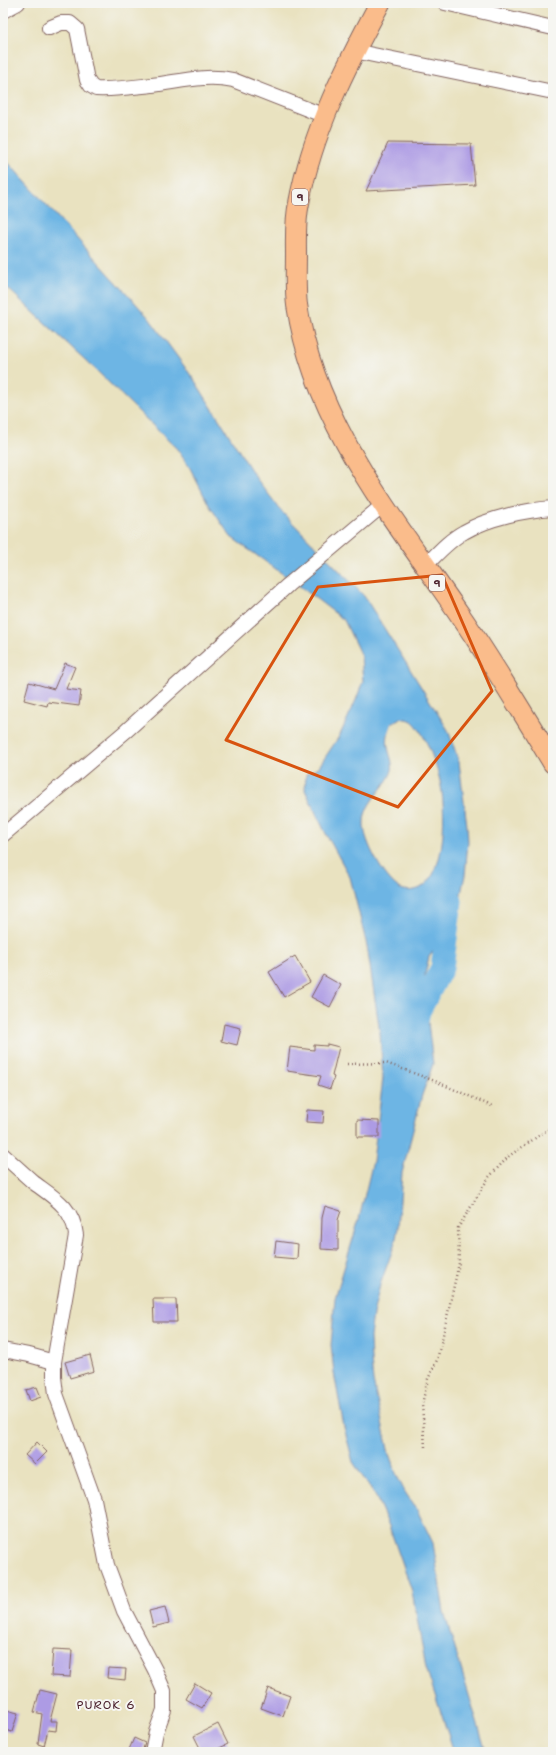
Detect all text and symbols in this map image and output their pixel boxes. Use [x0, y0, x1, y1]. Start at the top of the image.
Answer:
road number: 9 [292, 189, 308, 205]
road number: 9 [429, 575, 445, 591]
district label: PUROK 6 [76, 1697, 136, 1713]

